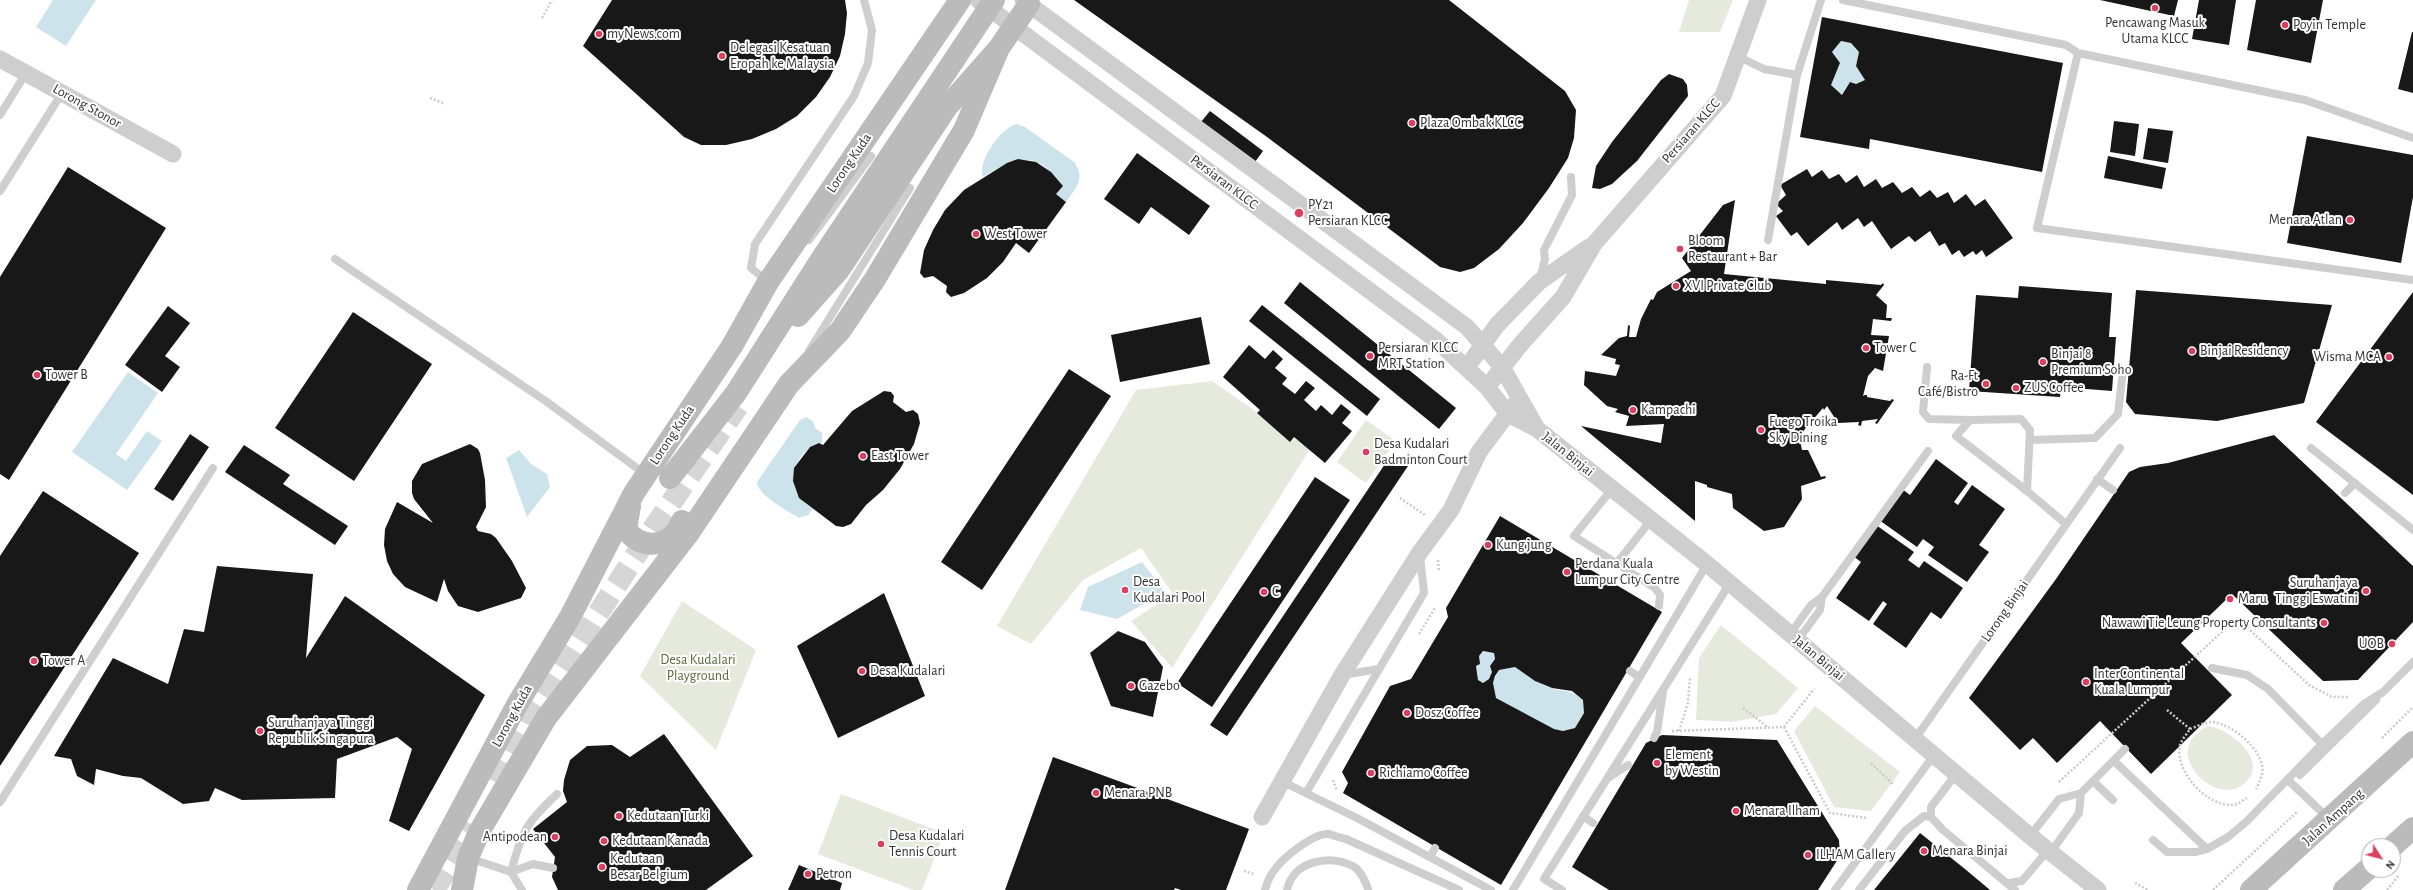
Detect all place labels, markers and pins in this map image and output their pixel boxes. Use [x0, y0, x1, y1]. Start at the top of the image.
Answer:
marker: Pencawang Masuk Utama KLCC [2150, 3, 2160, 13]
place label: Pencawang Masuk Utama KLCC [2105, 15, 2205, 48]
place label: Poyin Temple [2293, 17, 2366, 33]
marker: Poyin Temple [2280, 20, 2290, 30]
place label: myNews.com [607, 26, 680, 42]
marker: myNews.com [594, 29, 604, 39]
place label: Delegasi Kesatuan Eropah ke Malaysia [730, 40, 834, 72]
marker: Delegasi Kesatuan Eropah ke Malaysia [717, 51, 727, 61]
place label: Plaza Ombak KLCC [1420, 115, 1522, 131]
marker: Plaza Ombak KLCC [1407, 118, 1417, 128]
place label: PY21 Persiaran KLCC [1308, 197, 1388, 230]
marker: PY21 Persiaran KLCC [1293, 207, 1305, 219]
place label: Menara Atlan [2269, 212, 2342, 228]
marker: Menara Atlan [2345, 215, 2355, 225]
place label: West Tower [984, 226, 1047, 242]
marker: West Tower [971, 229, 981, 239]
place label: Bloom Restaurant + Bar [1688, 233, 1777, 266]
marker: Bloom Restaurant + Bar [1675, 244, 1685, 254]
place label: XVI Private Club [1684, 278, 1772, 294]
marker: XVI Private Club [1671, 281, 1681, 291]
place label: Persiaran KLCC MRT Station [1378, 340, 1458, 372]
place label: Tower C [1874, 340, 1916, 356]
marker: Tower C [1861, 343, 1871, 353]
place label: Binjai Residency [2200, 343, 2289, 359]
place label: Binjai 8 Premium Soho [2051, 346, 2131, 378]
marker: Binjai Residency [2187, 346, 2197, 356]
place label: Wisma MCA [2314, 349, 2381, 365]
marker: Persiaran KLCC MRT Station [1365, 351, 1375, 361]
marker: Wisma MCA [2384, 352, 2394, 362]
marker: Binjai 8 Premium Soho [2038, 357, 2048, 367]
place label: Tower B [45, 367, 88, 383]
place label: Ra-Ft Café/Bistro [1918, 368, 1978, 400]
marker: Tower B [32, 370, 42, 380]
marker: Ra-Ft Café/Bistro [1981, 379, 1991, 389]
place label: ZUS Coffee [2024, 380, 2084, 396]
marker: ZUS Coffee [2011, 383, 2021, 393]
place label: Kampachi [1641, 402, 1696, 418]
marker: Kampachi [1628, 405, 1638, 415]
place label: Fuego Troika Sky Dining [1769, 414, 1837, 446]
marker: Fuego Troika Sky Dining [1756, 425, 1766, 435]
place label: Desa Kudalari Badminton Court [1374, 436, 1467, 468]
marker: Desa Kudalari Badminton Court [1361, 447, 1371, 457]
place label: East Tower [871, 448, 929, 464]
marker: East Tower [858, 451, 868, 461]
place label: Kung jung [1496, 537, 1552, 553]
marker: Kung jung [1483, 540, 1493, 550]
place label: Perdana Kuala Lumpur City Centre [1575, 556, 1679, 588]
marker: Perdana Kuala Lumpur City Centre [1562, 567, 1572, 577]
place label: Desa Kudalari Pool [1133, 574, 1205, 606]
place label: Suruhanjaya Tinggi Eswatini [2275, 575, 2358, 608]
place label: C [1272, 584, 1279, 600]
marker: Desa Kudalari Pool [1120, 585, 1130, 595]
marker: Suruhanjaya Tinggi Eswatini [2361, 586, 2371, 596]
marker: C [1259, 587, 1269, 597]
place label: Maru [2238, 591, 2267, 607]
marker: Maru [2225, 594, 2235, 604]
place label: Nawawi Tie Leung Property Consultants [2102, 615, 2316, 631]
marker: Nawawi Tie Leung Property Consultants [2319, 618, 2329, 628]
place label: UOB [2359, 636, 2384, 652]
marker: UOB [2387, 639, 2397, 649]
place label: Tower A [42, 653, 85, 669]
marker: Tower A [29, 656, 39, 666]
place label: Desa Kudalari [870, 663, 945, 679]
marker: Desa Kudalari [857, 666, 867, 676]
place label: InterContinental Kuala Lumpur [2094, 666, 2184, 698]
marker: InterContinental Kuala Lumpur [2081, 677, 2091, 687]
place label: Gazebo [1139, 678, 1180, 694]
marker: Gazebo [1126, 681, 1136, 691]
place label: Dosz Coffee [1415, 705, 1479, 721]
marker: Dosz Coffee [1402, 708, 1412, 718]
place label: Suruhanjaya Tinggi Republik Singapura [268, 715, 374, 748]
marker: Suruhanjaya Tinggi Republik Singapura [255, 726, 265, 736]
place label: Element by Westin [1665, 747, 1719, 780]
marker: Element by Westin [1652, 758, 1662, 768]
place label: Richiamo Coffee [1379, 765, 1468, 781]
marker: Richiamo Coffee [1366, 768, 1376, 778]
place label: Menara PNB [1104, 785, 1172, 801]
marker: Menara PNB [1091, 788, 1101, 798]
place label: Menara Ilham [1744, 803, 1820, 819]
marker: Menara Ilham [1731, 806, 1741, 816]
place label: Kedutaan Turki [627, 808, 709, 824]
marker: Kedutaan Turki [614, 811, 624, 821]
place label: Desa Kudalari Tennis Court [889, 828, 964, 860]
place label: Antipodean [483, 829, 547, 845]
marker: Antipodean [550, 832, 560, 842]
place label: Kedutaan Kanada [612, 833, 708, 849]
marker: Kedutaan Kanada [599, 836, 609, 846]
marker: Desa Kudalari Tennis Court [876, 839, 886, 849]
place label: Menara Binjai [1932, 843, 2008, 859]
marker: Menara Binjai [1919, 846, 1929, 856]
place label: ILHAM Gallery [1816, 847, 1895, 863]
marker: ILHAM Gallery [1803, 850, 1813, 860]
place label: Kedutaan Besar Belgium [610, 851, 688, 884]
marker: Kedutaan Besar Belgium [597, 862, 607, 872]
place label: Petron [816, 866, 852, 882]
marker: Petron [803, 869, 813, 879]

